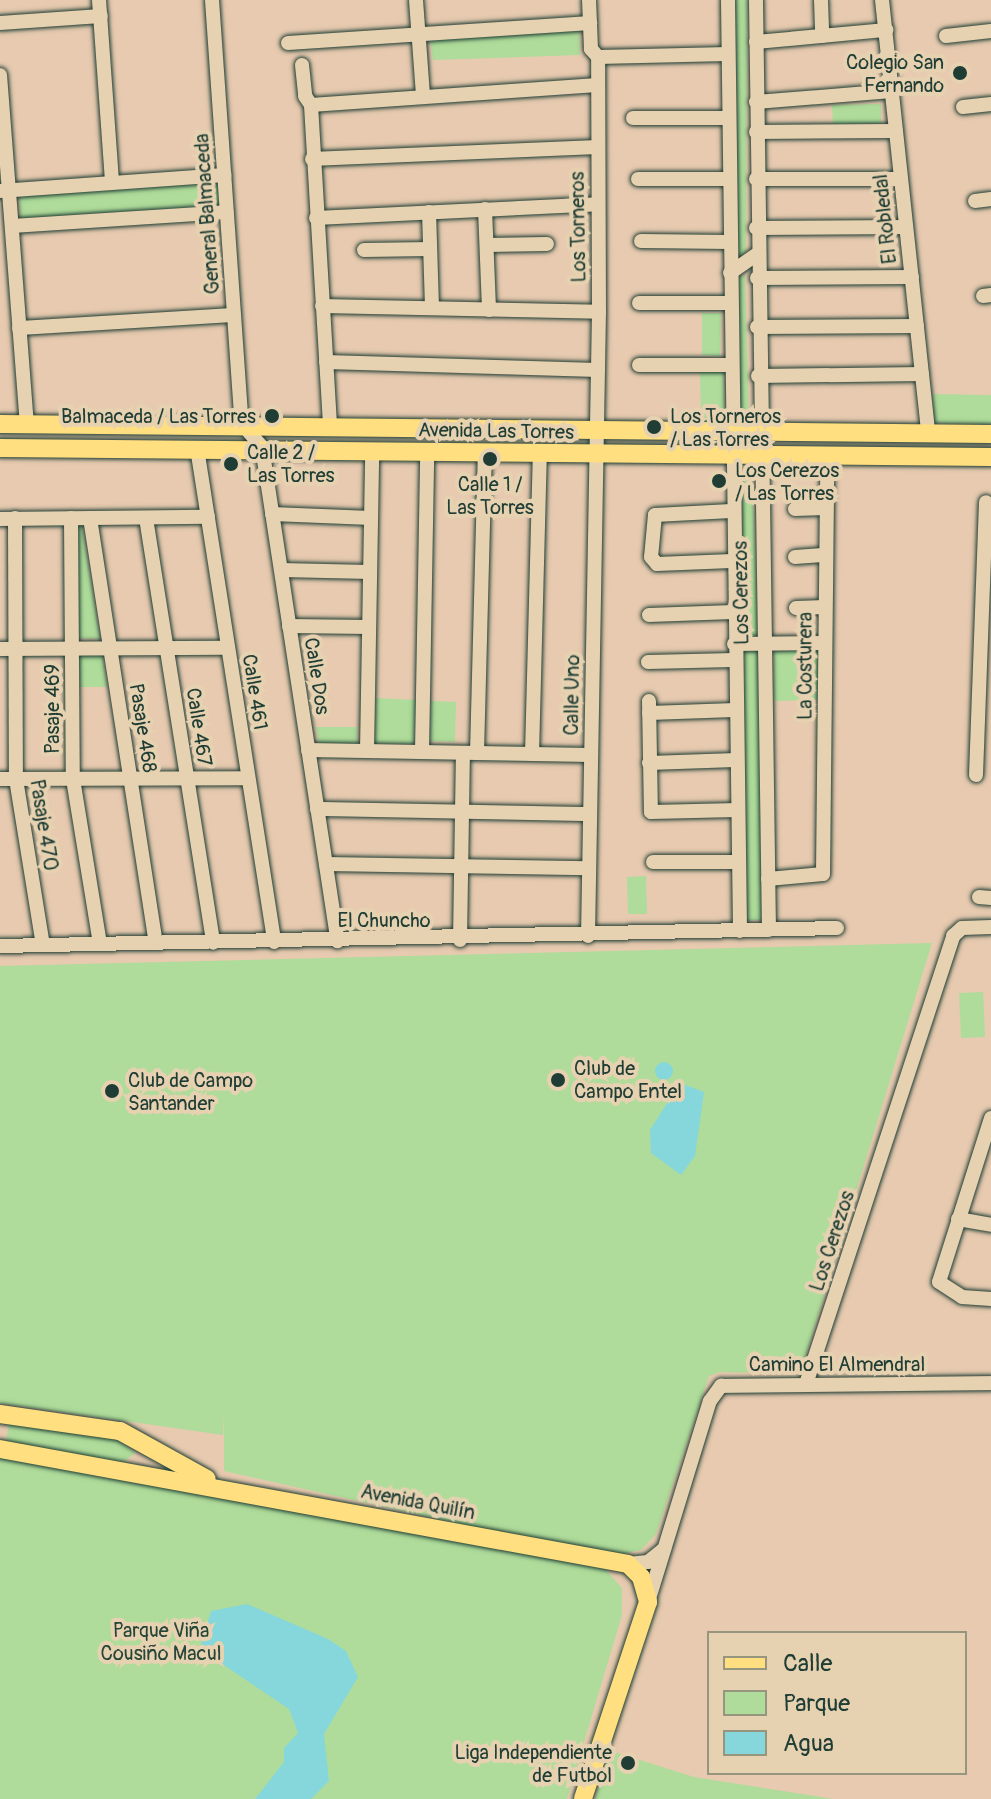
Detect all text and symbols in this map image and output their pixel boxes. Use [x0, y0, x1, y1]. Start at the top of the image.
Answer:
place label: Colegio San Fernando [846, 50, 944, 97]
marker: Colegio San Fernando [951, 64, 969, 82]
street label: General Balmaceda [189, 133, 225, 295]
street label: Los Torneros [565, 171, 591, 283]
street label: El Robledal [868, 173, 902, 265]
place label: Balmaceda / Las Torres [61, 404, 256, 428]
place label: Los Torneros / Las Torres [670, 404, 781, 451]
marker: Balmaceda / Las Torres [263, 407, 281, 425]
street label: Avenida Las Torres [418, 418, 574, 444]
marker: Los Torneros / Las Torres [645, 418, 663, 436]
place label: Calle 2 / Las Torres [247, 440, 334, 487]
marker: Calle 1 / Las Torres [481, 450, 499, 468]
marker: Calle 2 / Las Torres [222, 455, 240, 473]
place label: Los Cerezos / Las Torres [735, 458, 839, 505]
place label: Calle 1 / Las Torres [446, 472, 534, 519]
marker: Los Cerezos / Las Torres [710, 472, 728, 490]
street label: Los Cerezos [728, 541, 754, 645]
street label: La Costurera [793, 612, 817, 720]
street label: Calle Dos [299, 636, 335, 716]
street label: Calle 461 [237, 652, 273, 732]
street label: Calle Uno [559, 654, 585, 736]
street label: Pasaje 469 [40, 664, 64, 754]
street label: Pasaje 468 [124, 682, 162, 774]
street label: Calle 467 [181, 686, 217, 768]
street label: Pasaje 470 [25, 777, 63, 873]
street label: El Chuncho [338, 908, 430, 932]
place label: Club de Campo Entel [574, 1056, 682, 1103]
place label: Club de Campo Santander [128, 1068, 253, 1115]
marker: Club de Campo Entel [549, 1071, 567, 1089]
marker: Club de Campo Santander [103, 1082, 121, 1100]
street label: Los Cerezos [804, 1188, 860, 1294]
street label: Camino El Almendral [749, 1352, 925, 1376]
street label: Avenida Quilín [359, 1479, 477, 1525]
park label: Parque Viña Cousiño Macul [101, 1618, 221, 1665]
legend [707, 1631, 967, 1775]
text: Calle [783, 1649, 832, 1678]
text: Parque [783, 1689, 850, 1718]
text: Agua [783, 1729, 834, 1758]
place label: Liga Independiente de Futbol [455, 1740, 612, 1787]
marker: Liga Independiente de Futbol [619, 1754, 637, 1772]

